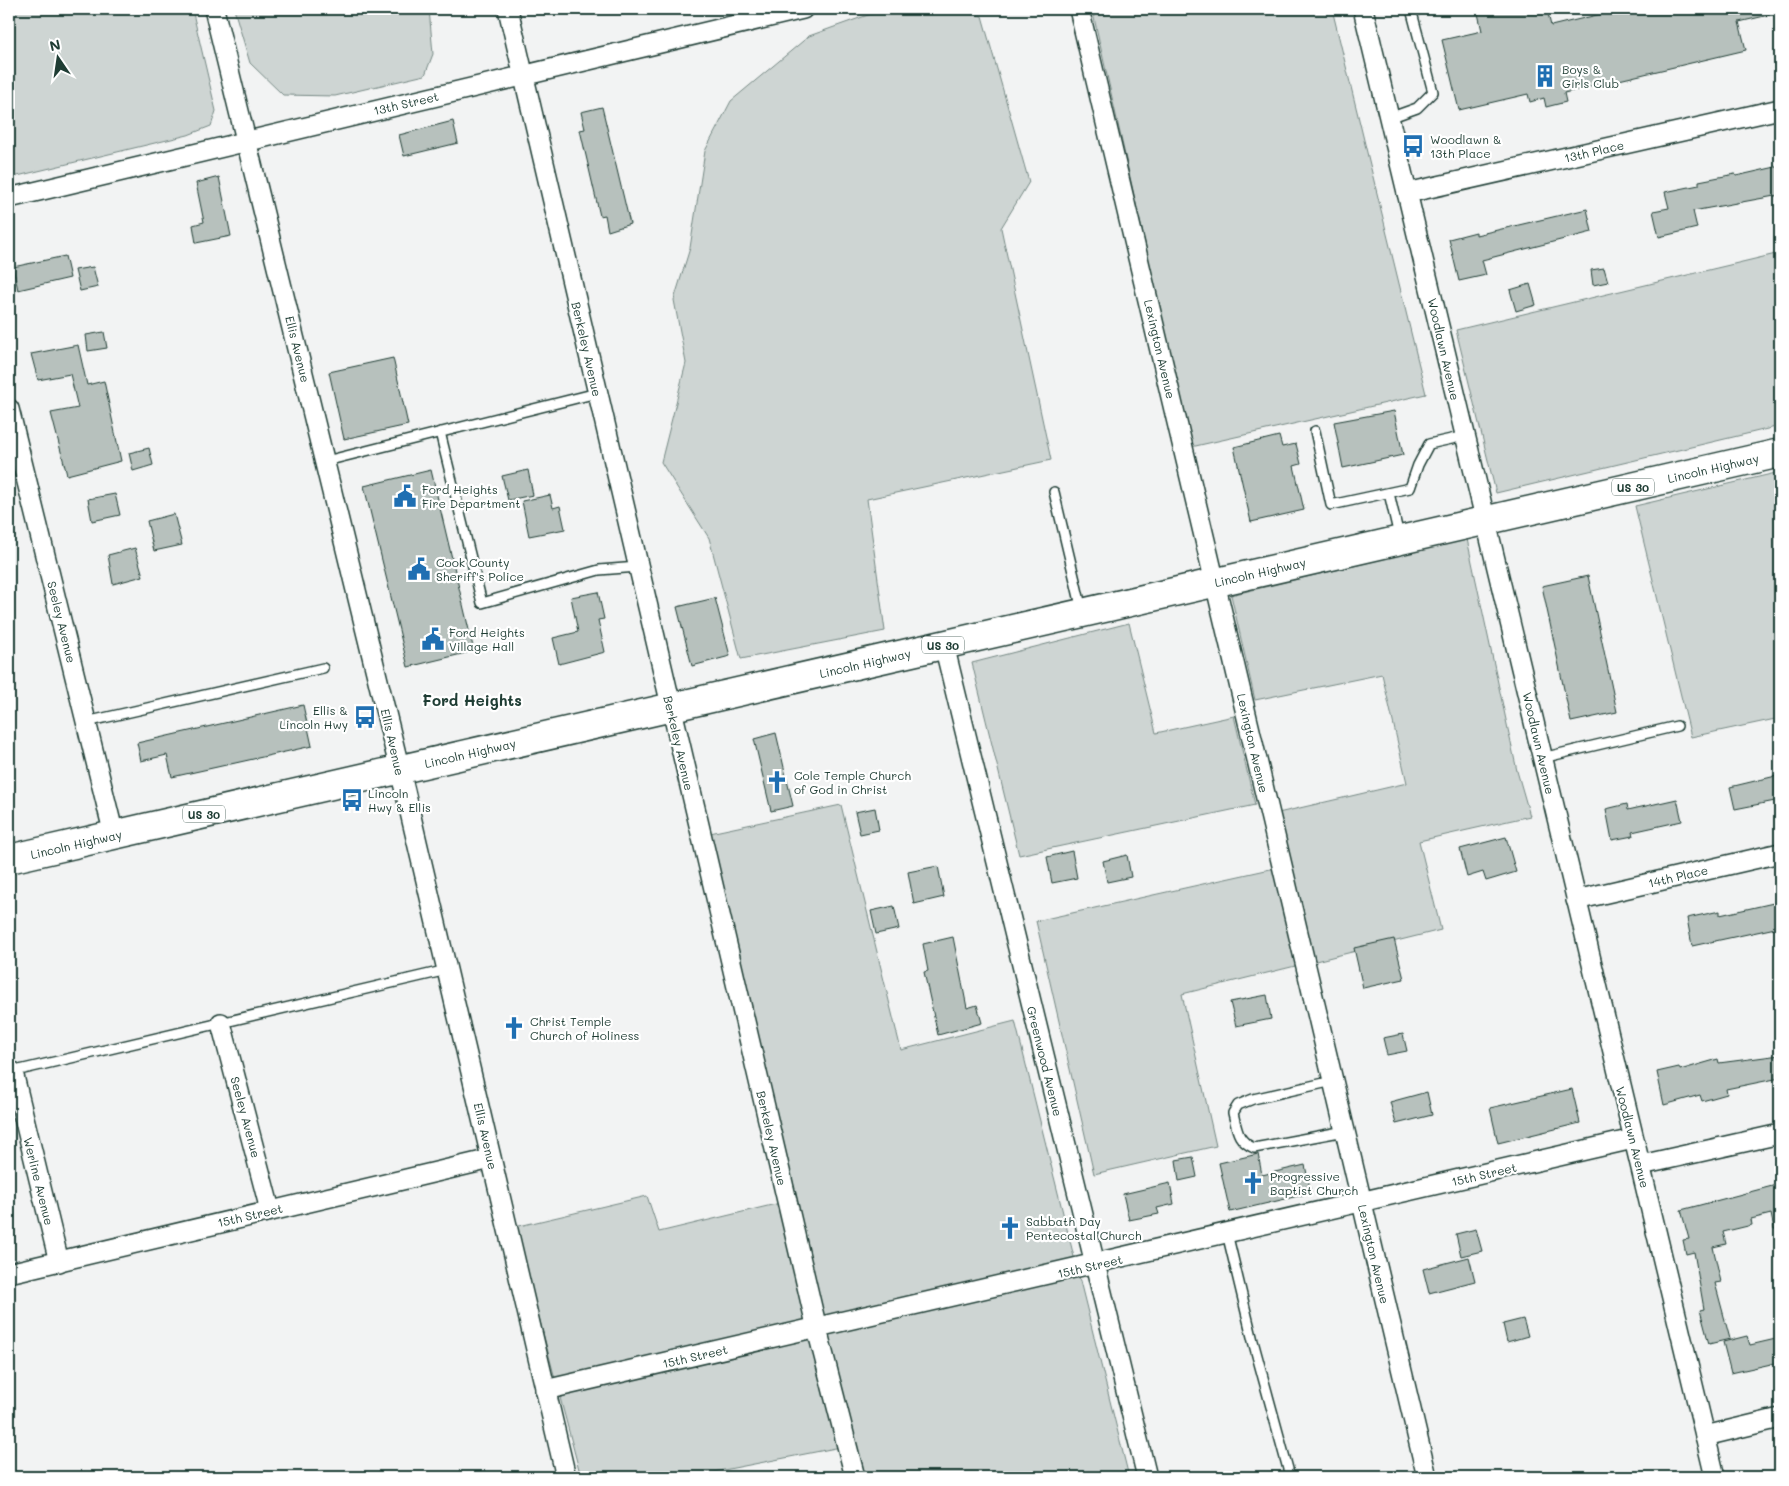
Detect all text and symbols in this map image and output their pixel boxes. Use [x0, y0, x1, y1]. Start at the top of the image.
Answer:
north arrow [32, 32, 82, 82]
text: N [48, 34, 62, 55]
place label: Boys & Girls Club [1562, 61, 1619, 91]
building icon: Boys & Girls Club [1532, 63, 1558, 89]
street label: 13th Street [372, 88, 440, 118]
place label: Woodlawn & 13th Place [1430, 131, 1501, 161]
bus stop icon: Woodlawn & 13th Place [1400, 133, 1426, 159]
street label: 13th Place [1563, 136, 1625, 166]
street label: Woodlawn Avenue [1424, 296, 1464, 402]
street label: Lexington Avenue [1141, 298, 1179, 400]
street label: Berkeley Avenue [568, 300, 606, 398]
street label: Ellis Avenue [282, 314, 314, 384]
street label: Lincoln Highway [1666, 450, 1760, 486]
road number: US 30 [1612, 478, 1654, 496]
place label: Ford Heights Fire Department [422, 481, 520, 511]
public building icon: Ford Heights Fire Department [392, 483, 418, 509]
place label: Cook County Sheriff's Police [436, 554, 524, 584]
street label: Lincoln Highway [1213, 554, 1307, 590]
public building icon: Cook County Sheriff's Police [406, 556, 432, 582]
street label: Seeley Avenue [44, 579, 80, 665]
place label: Ford Heights Village Hall [449, 624, 525, 654]
public building icon: Ford Heights Village Hall [420, 626, 446, 652]
road number: US 30 [922, 636, 964, 654]
street label: Lincoln Highway [818, 645, 912, 681]
district label: Ford Heights [422, 690, 522, 710]
street label: Woodlawn Avenue [1519, 690, 1559, 796]
street label: Lexington Avenue [1234, 692, 1272, 794]
street label: Berkeley Avenue [660, 694, 698, 792]
place label: Ellis & Lincoln Hwy [280, 702, 348, 732]
bus stop icon: Ellis & Lincoln Hwy [352, 704, 378, 730]
street label: Ellis Avenue [378, 707, 408, 777]
street label: Lincoln Highway [423, 735, 517, 771]
place label: Cole Temple Church of God in Christ [794, 767, 911, 797]
church icon: Cole Temple Church of God in Christ [764, 769, 790, 795]
place label: Lincoln Hwy & Ellis [368, 785, 431, 815]
bus stop icon: Lincoln Hwy & Ellis [339, 787, 365, 813]
road number: US 30 [183, 806, 225, 822]
street label: Lincoln Highway [29, 826, 123, 862]
street label: 14th Place [1647, 861, 1709, 891]
street label: Greenwood Avenue [1024, 1004, 1066, 1118]
place label: Christ Temple Church of Holiness [530, 1013, 639, 1043]
church icon: Christ Temple Church of Holiness [501, 1015, 527, 1041]
street label: Seeley Avenue [227, 1075, 265, 1159]
street label: Woodlawn Avenue [1613, 1085, 1653, 1189]
street label: Berkeley Avenue [753, 1089, 791, 1187]
street label: Ellis Avenue [471, 1101, 501, 1171]
street label: Werline Avenue [20, 1135, 58, 1227]
street label: 15th Street [1450, 1159, 1518, 1189]
place label: Progressive Baptist Church [1270, 1168, 1358, 1198]
church icon: Progressive Baptist Church [1240, 1170, 1266, 1196]
street label: 15th Street [216, 1200, 284, 1230]
street label: Lexington Avenue [1355, 1203, 1393, 1305]
place label: Sabbath Day Pentecostal Church [1026, 1213, 1142, 1243]
church icon: Sabbath Day Pentecostal Church [997, 1215, 1023, 1241]
street label: 15th Street [1056, 1251, 1124, 1281]
street label: 15th Street [661, 1341, 729, 1371]

